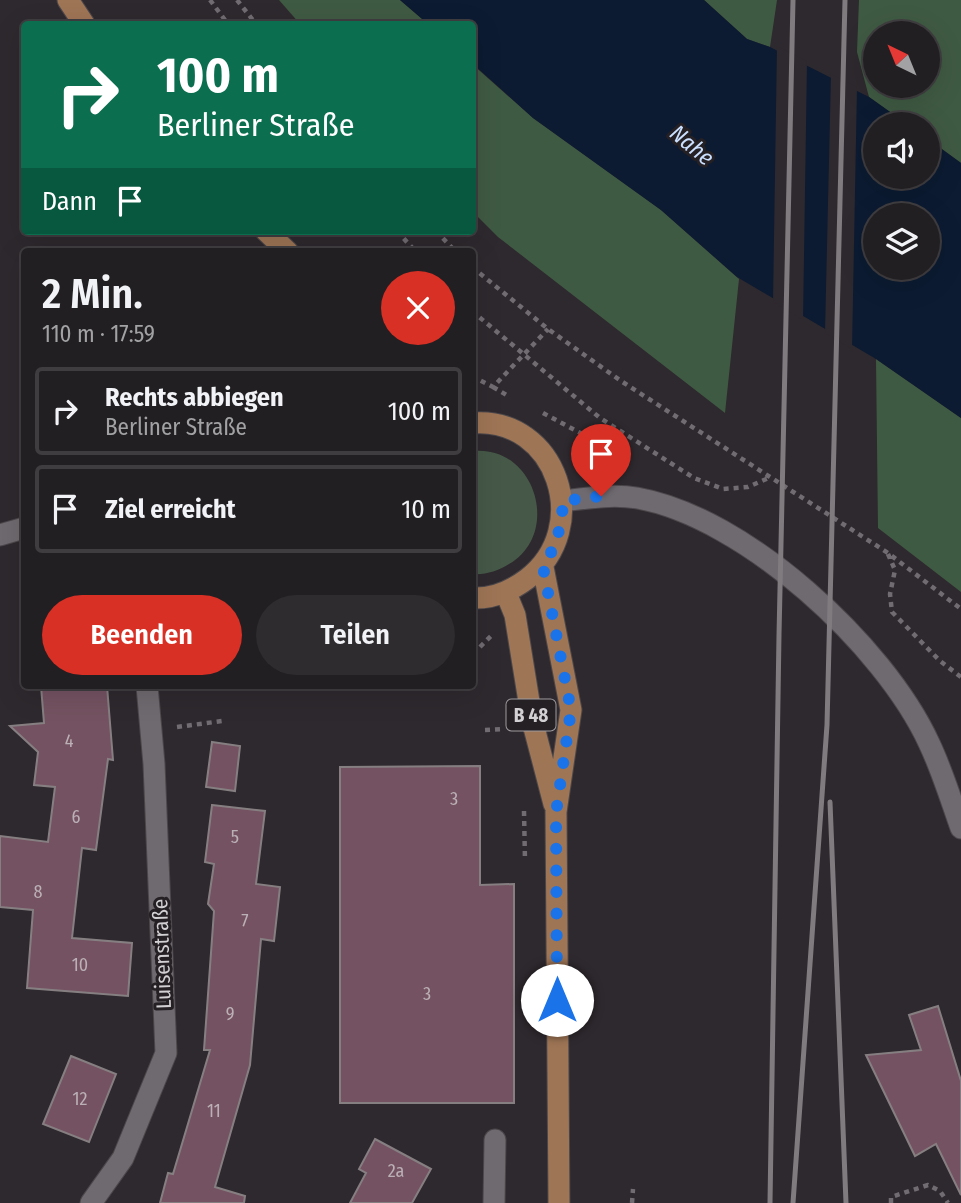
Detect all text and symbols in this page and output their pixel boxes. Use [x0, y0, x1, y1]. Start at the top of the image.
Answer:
north arrow [863, 21, 940, 98]
map controls [863, 21, 940, 280]
text: 100 m [157, 46, 279, 105]
icon: right [42, 49, 133, 140]
text: Berliner Straße [157, 106, 354, 144]
button: sound [863, 112, 940, 189]
water label: Nahe [664, 119, 720, 171]
icon: arrive [111, 182, 149, 220]
text: Dann [42, 186, 97, 217]
button: layers [863, 203, 940, 280]
text: 2 Min. [42, 269, 143, 319]
button: close [381, 271, 455, 345]
text: 110 m · 17:59 [42, 320, 155, 348]
text: Rechts abbiegen [105, 382, 284, 413]
icon: right [46, 392, 84, 430]
text: 100 m [388, 396, 451, 427]
text: Berliner Straße [105, 413, 247, 441]
pin [571, 424, 631, 496]
icon: arrive [582, 435, 620, 473]
icon: arrive [46, 490, 84, 528]
text: Ziel erreicht [105, 494, 236, 525]
text: 10 m [401, 494, 451, 525]
button: Beenden [42, 595, 242, 675]
button: Teilen [256, 595, 455, 675]
road number: B 48 [506, 700, 556, 730]
house number: 4 [65, 730, 74, 752]
house number: 3 [450, 788, 458, 810]
house number: 6 [72, 806, 81, 828]
house number: 5 [231, 826, 239, 848]
house number: 8 [34, 881, 43, 903]
street label: Luisenstraße [147, 899, 177, 1009]
house number: 7 [241, 910, 249, 932]
house number: 10 [72, 954, 88, 976]
position arrow [520, 963, 594, 1037]
house number: 3 [423, 983, 431, 1005]
house number: 9 [226, 1003, 234, 1025]
house number: 12 [73, 1088, 88, 1110]
house number: 11 [207, 1100, 221, 1122]
house number: 2a [388, 1160, 404, 1182]

